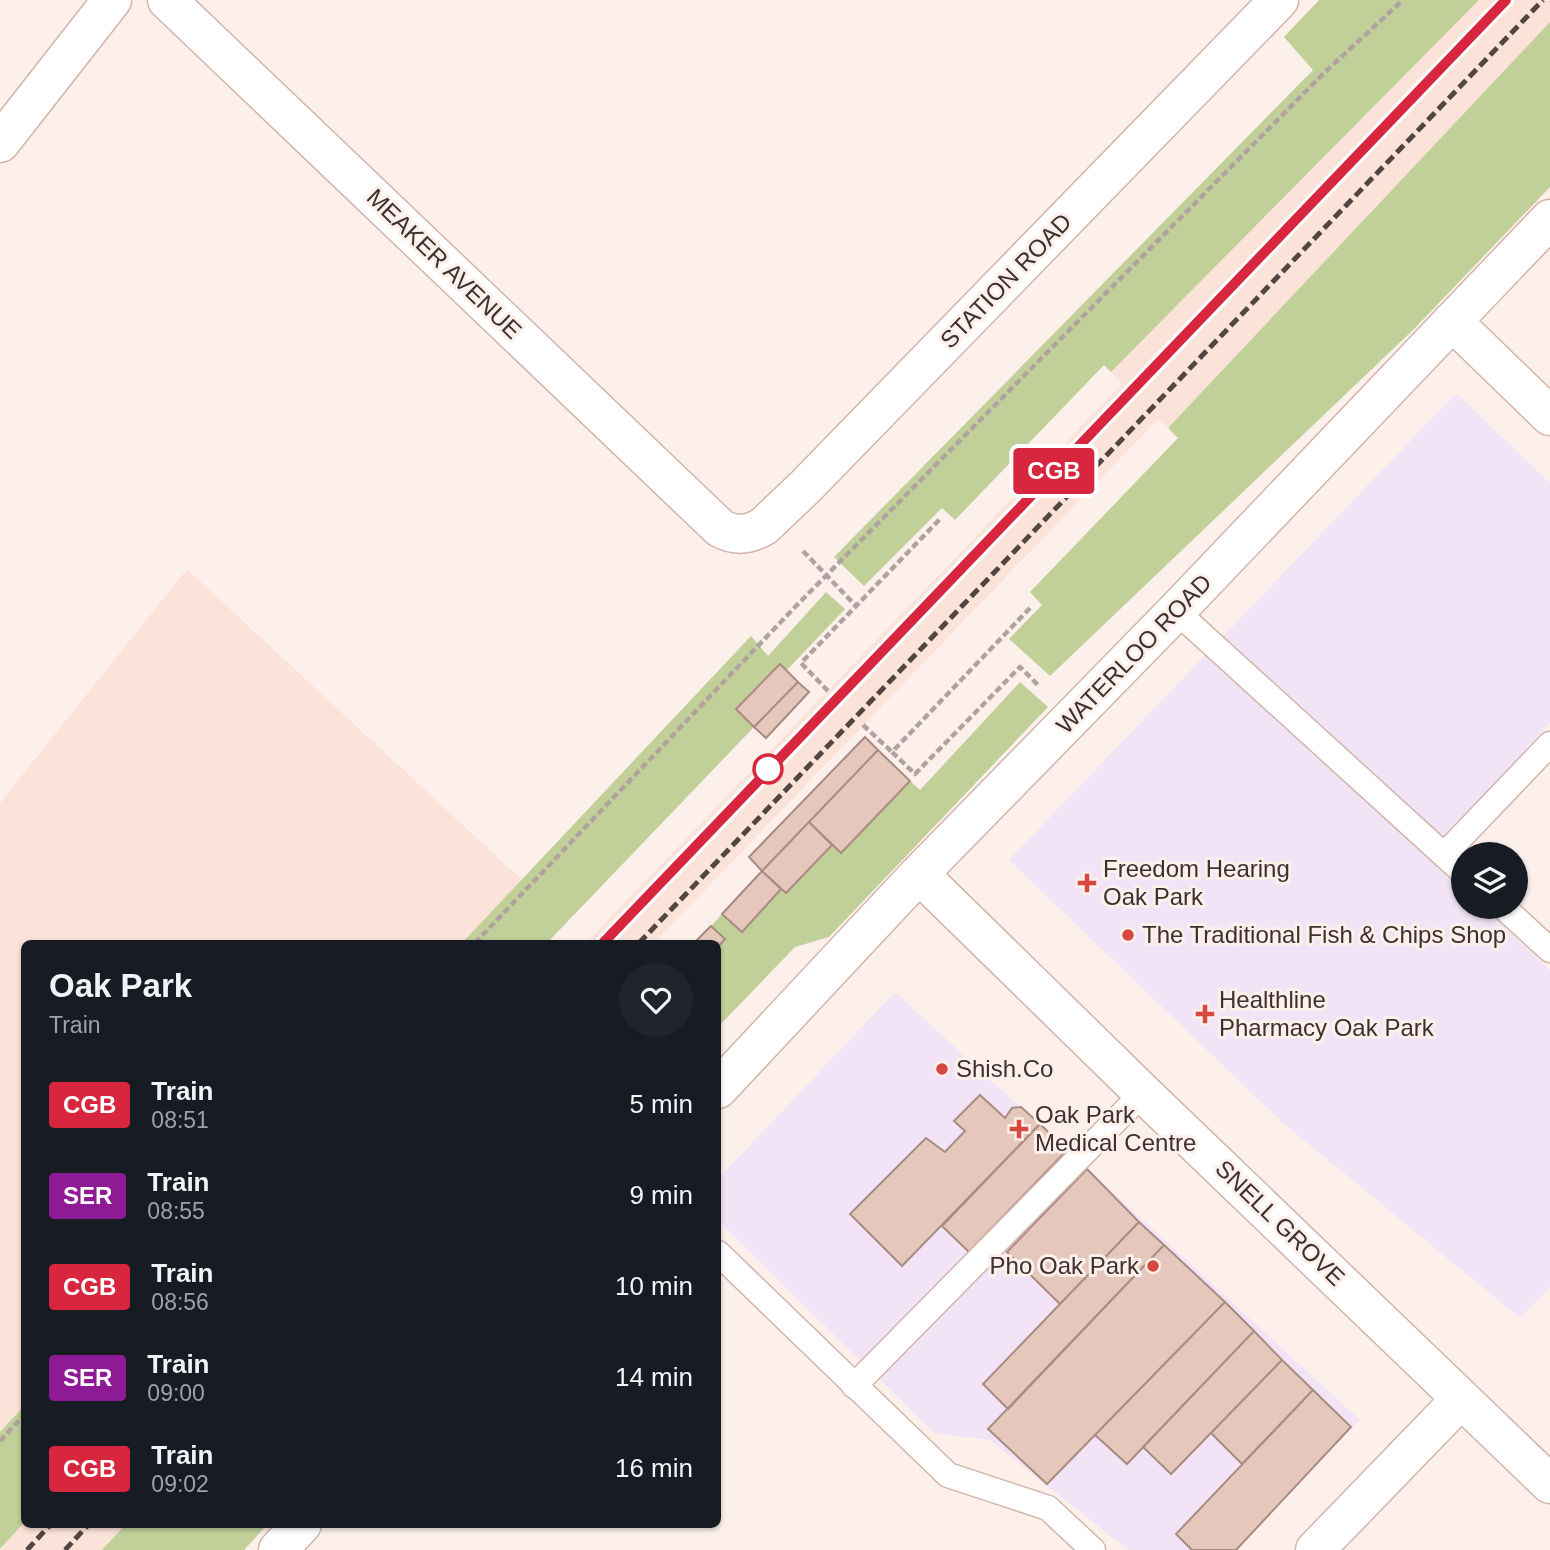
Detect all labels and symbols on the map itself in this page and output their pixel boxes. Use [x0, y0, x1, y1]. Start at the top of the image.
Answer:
street label: MEAKER AVENUE [362, 183, 527, 344]
street label: STATION ROAD [935, 208, 1077, 353]
line badge: CGB [1014, 448, 1094, 494]
street label: WATERLOO ROAD [1051, 568, 1217, 739]
unlabelled marker [753, 754, 783, 784]
place label: Freedom Hearing Oak Park [1103, 855, 1290, 910]
marker: Freedom Hearing Oak Park [1077, 873, 1097, 893]
place label: The Traditional Fish & Chips Shop [1142, 921, 1506, 948]
marker: The Traditional Fish & Chips Shop [1120, 927, 1136, 943]
place label: Healthline Pharmacy Oak Park [1219, 986, 1435, 1041]
marker: Healthline Pharmacy Oak Park [1197, 1006, 1213, 1022]
place label: Shish.Co [956, 1055, 1053, 1082]
marker: Shish.Co [934, 1061, 950, 1077]
place label: Oak Park Medical Centre [1035, 1101, 1196, 1156]
marker: Oak Park Medical Centre [1009, 1119, 1029, 1139]
street label: SNELL GROVE [1210, 1154, 1350, 1291]
place label: Pho Oak Park [990, 1252, 1140, 1279]
marker: Pho Oak Park [1145, 1258, 1161, 1274]

